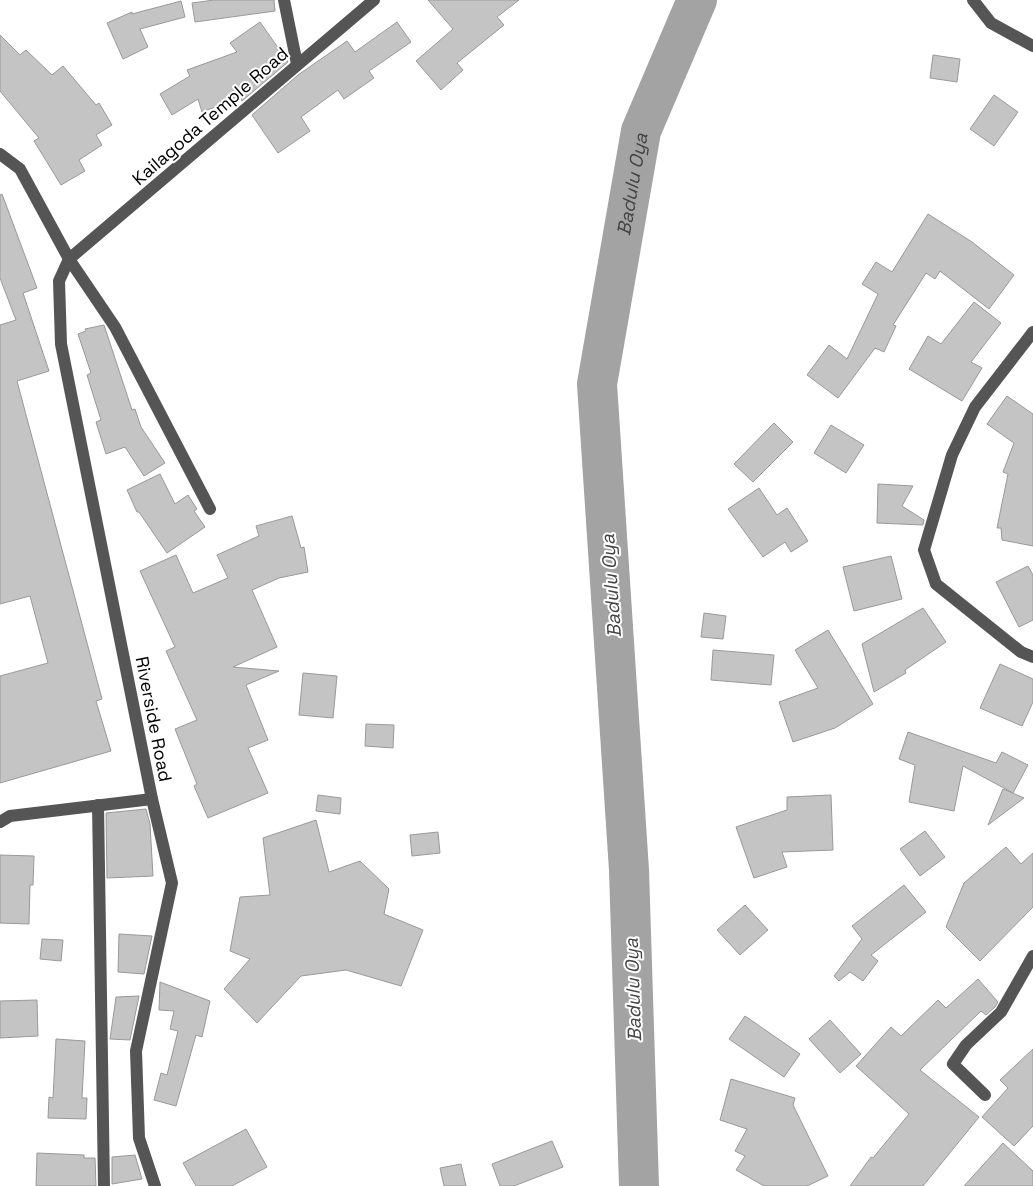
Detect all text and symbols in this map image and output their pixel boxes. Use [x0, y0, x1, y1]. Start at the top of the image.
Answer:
street label: Kailagoda Temple Road [127, 42, 293, 190]
water label: Badulu Oya [611, 131, 653, 237]
water label: Badulu Oya [595, 533, 627, 639]
street label: Riverside Road [131, 654, 177, 784]
water label: Badulu Oya [619, 938, 647, 1042]

